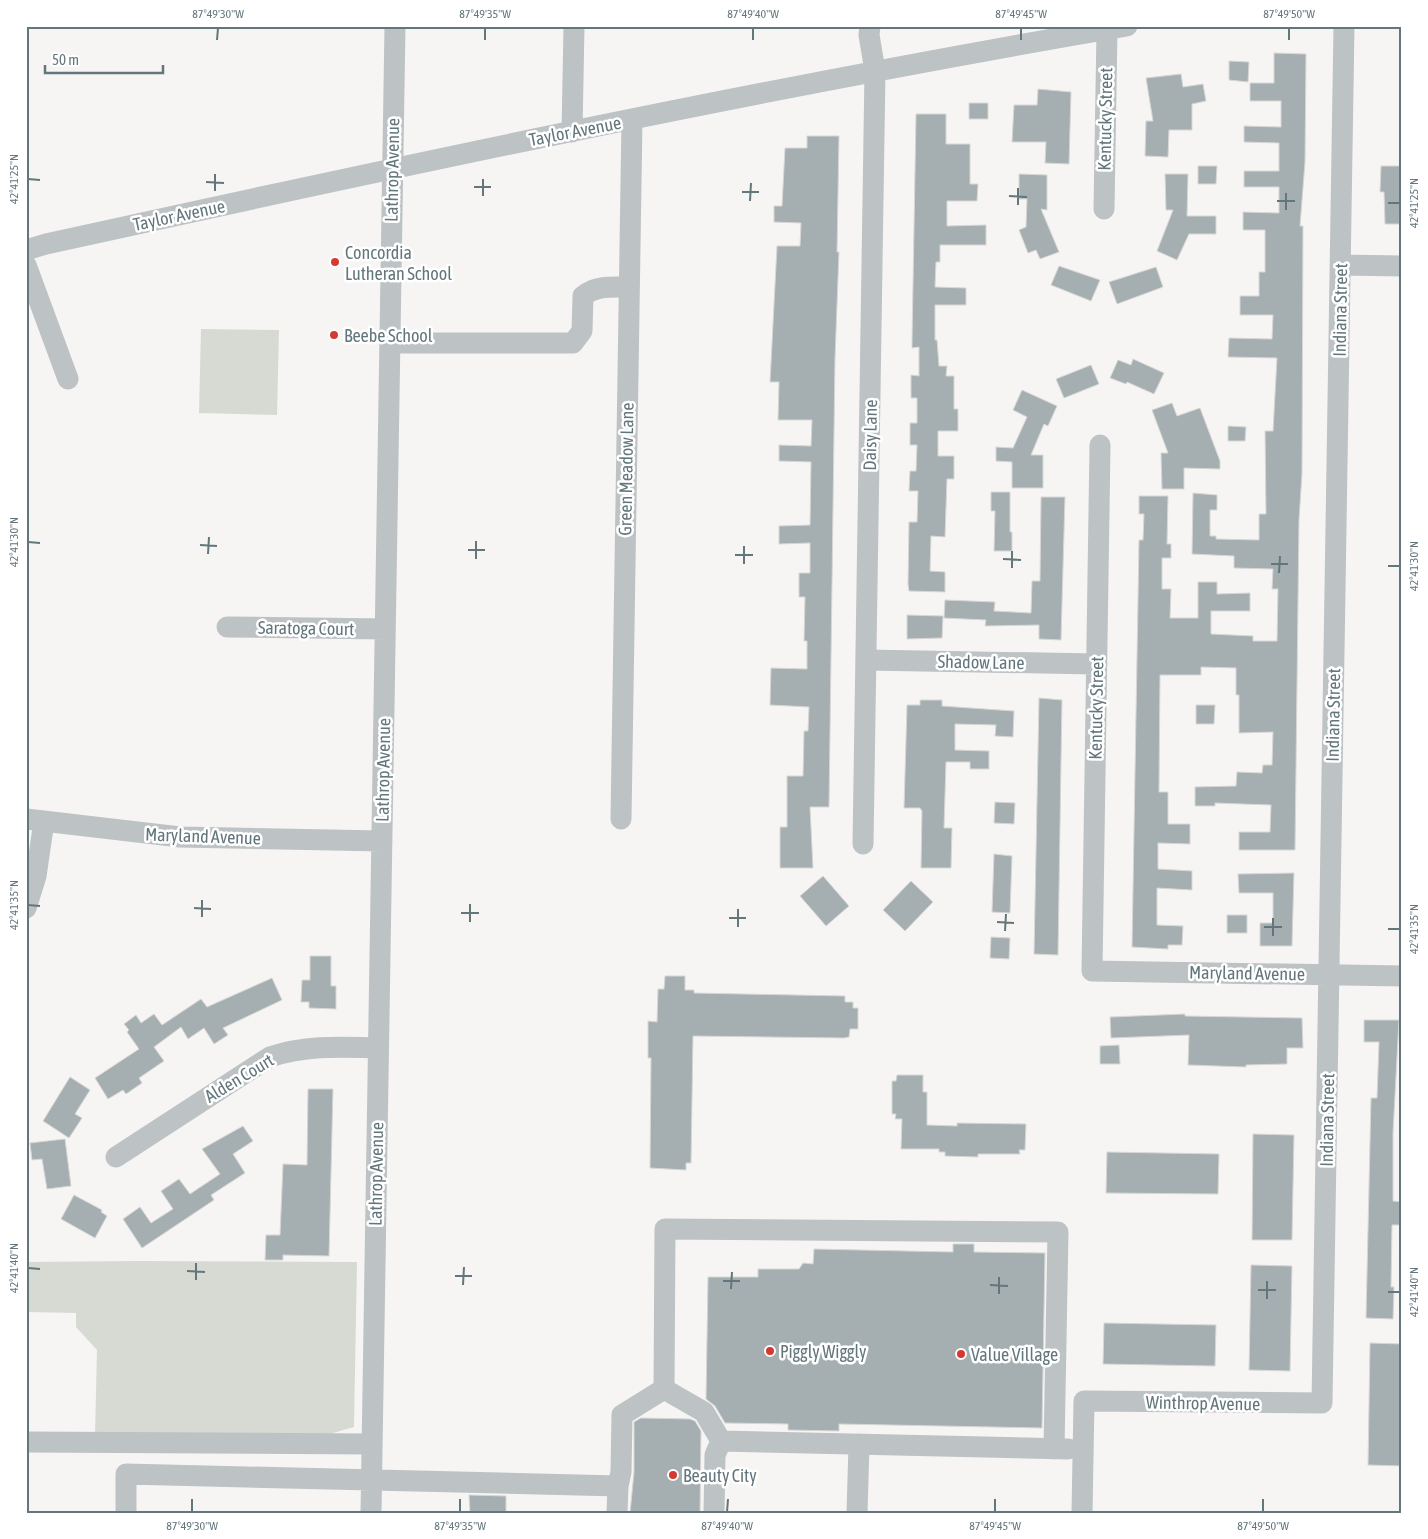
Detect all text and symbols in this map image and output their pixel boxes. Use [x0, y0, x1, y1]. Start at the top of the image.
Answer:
text: 87°49'30"W [192, 7, 244, 21]
text: 87°49'35"W [459, 7, 511, 21]
text: 87°49'40"W [727, 7, 779, 21]
text: 87°49'45"W [995, 7, 1047, 21]
text: 87°49'50"W [1263, 7, 1315, 21]
scale bar [45, 42, 162, 74]
text: 50 m [52, 51, 79, 68]
street label: Kentucky Street [1094, 67, 1116, 171]
street label: Taylor Avenue [527, 112, 623, 150]
street label: Lathrop Avenue [381, 118, 403, 222]
text: 42°41'25"N [7, 154, 21, 204]
text: 42°41'25"N [1407, 178, 1421, 228]
street label: Taylor Avenue [131, 195, 227, 235]
place label: Concordia Lutheran School [345, 242, 452, 284]
marker: Concordia Lutheran School [329, 256, 341, 268]
street label: Indiana Street [1329, 263, 1351, 357]
place label: Beebe School [344, 325, 433, 346]
marker: Beebe School [328, 329, 340, 341]
street label: Daisy Lane [859, 399, 881, 471]
street label: Green Meadow Lane [614, 402, 638, 536]
text: 42°41'30"N [7, 517, 21, 567]
text: 42°41'30"N [1407, 541, 1421, 591]
street label: Saratoga Court [258, 617, 354, 639]
street label: Shadow Lane [937, 651, 1025, 673]
street label: Kentucky Street [1085, 656, 1107, 760]
street label: Indiana Street [1322, 668, 1344, 762]
street label: Lathrop Avenue [372, 718, 394, 822]
street label: Maryland Avenue [145, 823, 261, 849]
text: 42°41'35"N [7, 880, 21, 930]
text: 42°41'35"N [1407, 904, 1421, 954]
street label: Maryland Avenue [1189, 961, 1305, 985]
street label: Alden Court [201, 1049, 277, 1107]
street label: Indiana Street [1316, 1073, 1338, 1167]
street label: Lathrop Avenue [365, 1122, 387, 1226]
text: 42°41'40"N [7, 1243, 21, 1293]
text: 42°41'40"N [1407, 1267, 1421, 1317]
place label: Piggly Wiggly [780, 1341, 867, 1362]
place label: Value Village [971, 1344, 1058, 1365]
marker: Piggly Wiggly [764, 1345, 776, 1357]
marker: Value Village [955, 1348, 967, 1360]
street label: Winthrop Avenue [1146, 1392, 1260, 1414]
place label: Beauty City [683, 1465, 757, 1486]
marker: Beauty City [667, 1469, 679, 1481]
text: 87°49'30"W [166, 1519, 218, 1533]
text: 87°49'35"W [434, 1519, 486, 1533]
text: 87°49'40"W [701, 1519, 753, 1533]
text: 87°49'45"W [969, 1519, 1021, 1533]
text: 87°49'50"W [1237, 1519, 1289, 1533]

